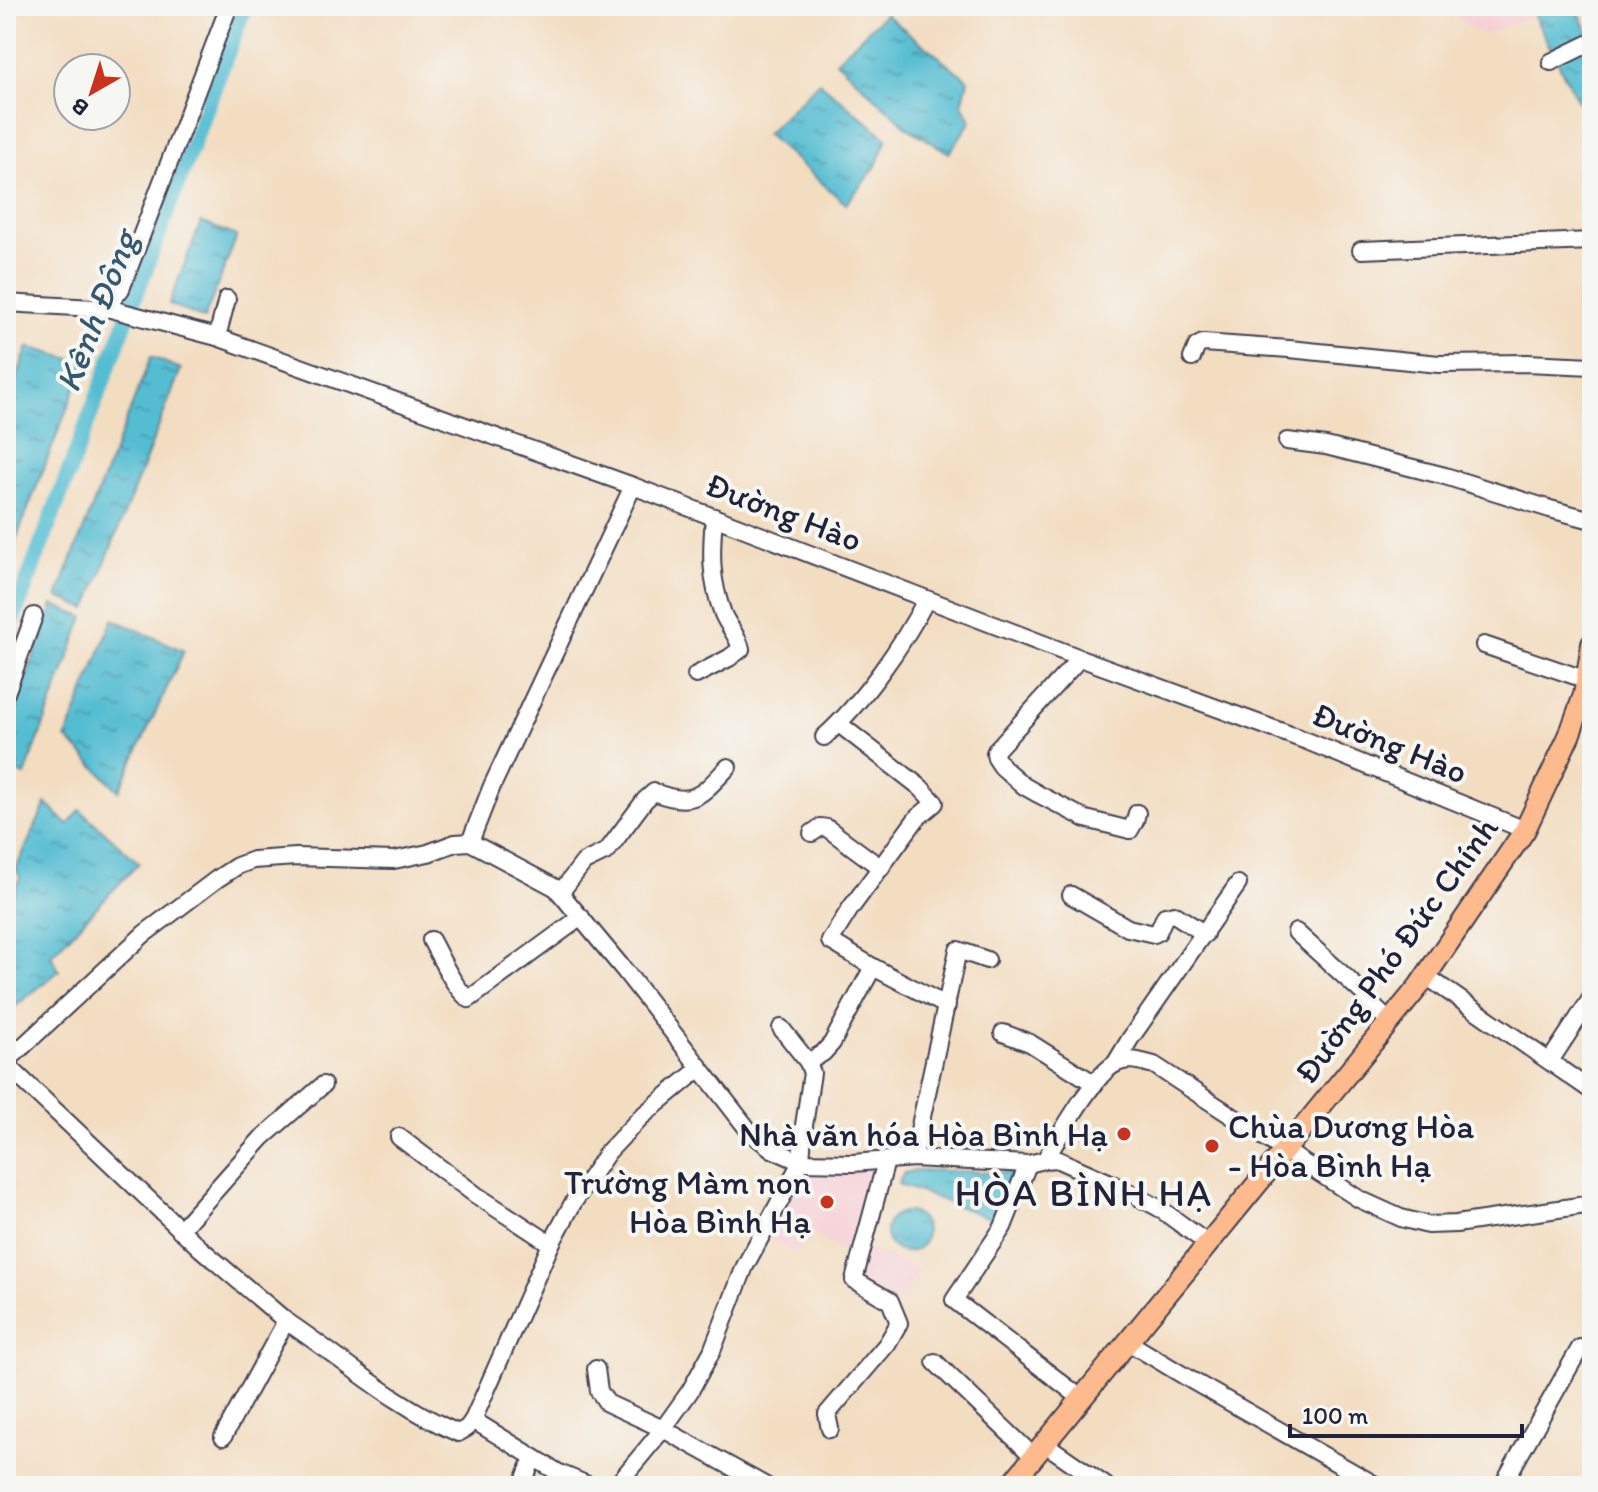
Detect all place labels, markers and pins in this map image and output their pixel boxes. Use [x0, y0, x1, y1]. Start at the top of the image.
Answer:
place label: Chùa Dương Hòa - Hòa Bình Hạ [1228, 1106, 1474, 1186]
place label: Nhà văn hóa Hòa Bình Hạ [739, 1114, 1108, 1155]
marker: Nhà văn hóa Hòa Bình Hạ [1115, 1125, 1133, 1143]
marker: Chùa Dương Hòa - Hòa Bình Hạ [1203, 1137, 1221, 1155]
place label: Trường Màm non Hòa Bình Hạ [564, 1162, 811, 1242]
marker: Trường Màm non Hòa Bình Hạ [818, 1193, 836, 1211]

